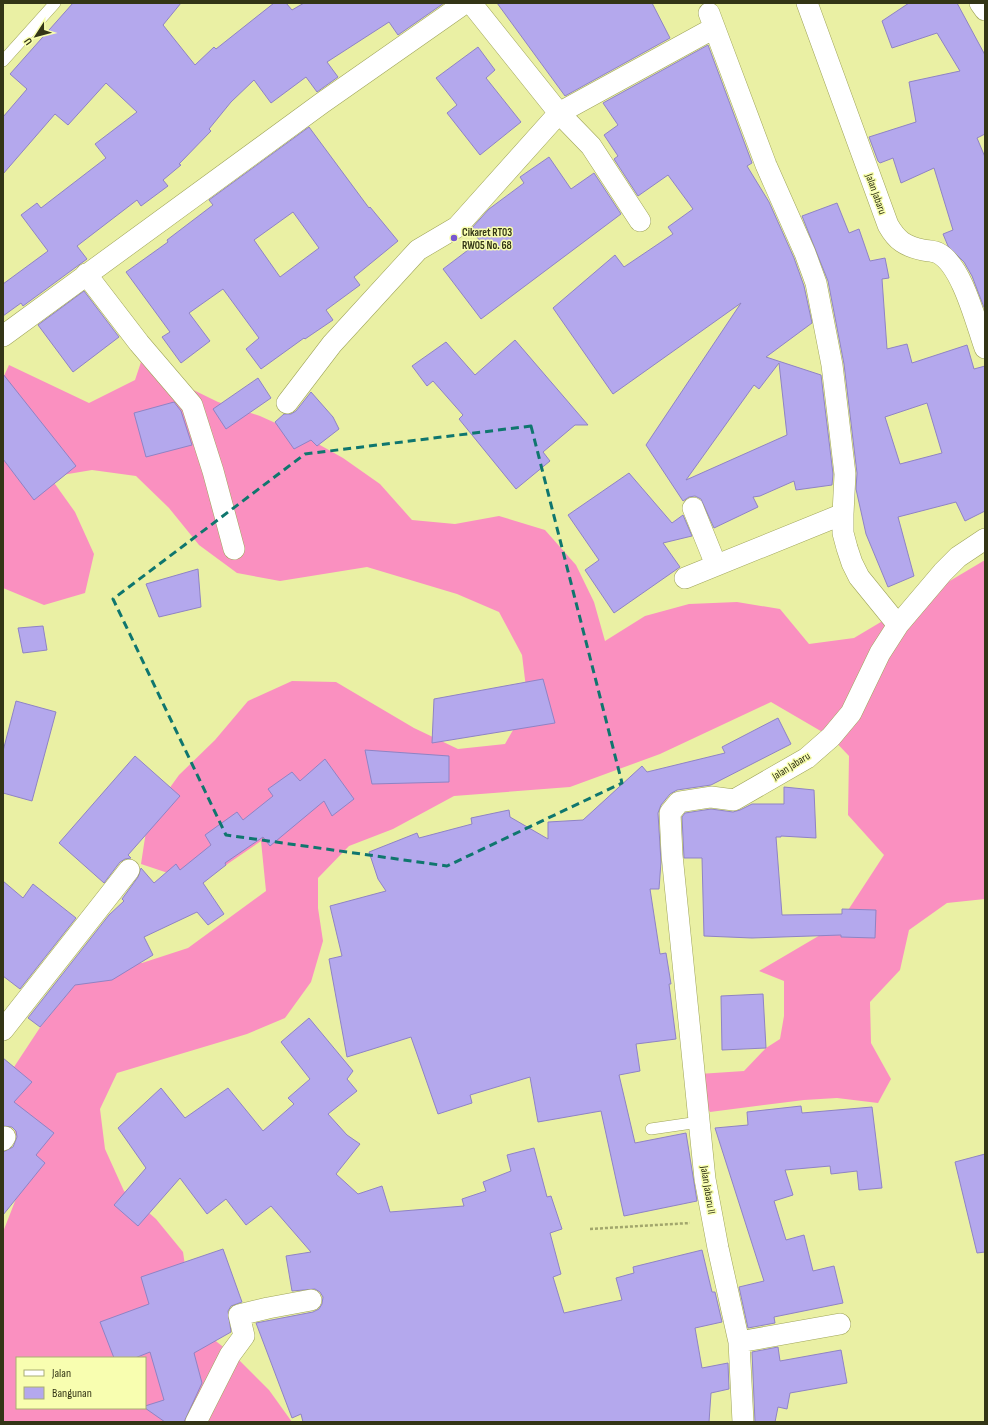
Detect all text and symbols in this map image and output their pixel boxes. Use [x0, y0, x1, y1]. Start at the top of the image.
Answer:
north arrow [16, 16, 56, 56]
text: U [21, 35, 35, 48]
street label: Jalan Jabaru [862, 171, 889, 216]
place label: Cikaret RT03 RW05 No. 68 [462, 226, 512, 252]
marker: Cikaret RT03 RW05 No. 68 [449, 233, 459, 243]
street label: Jalan Jabaru [769, 749, 813, 783]
street label: Jalan Jabaru II [698, 1164, 718, 1215]
legend [16, 1357, 146, 1409]
text: Jalan [51, 1366, 71, 1381]
text: Bangunan [52, 1386, 92, 1401]

